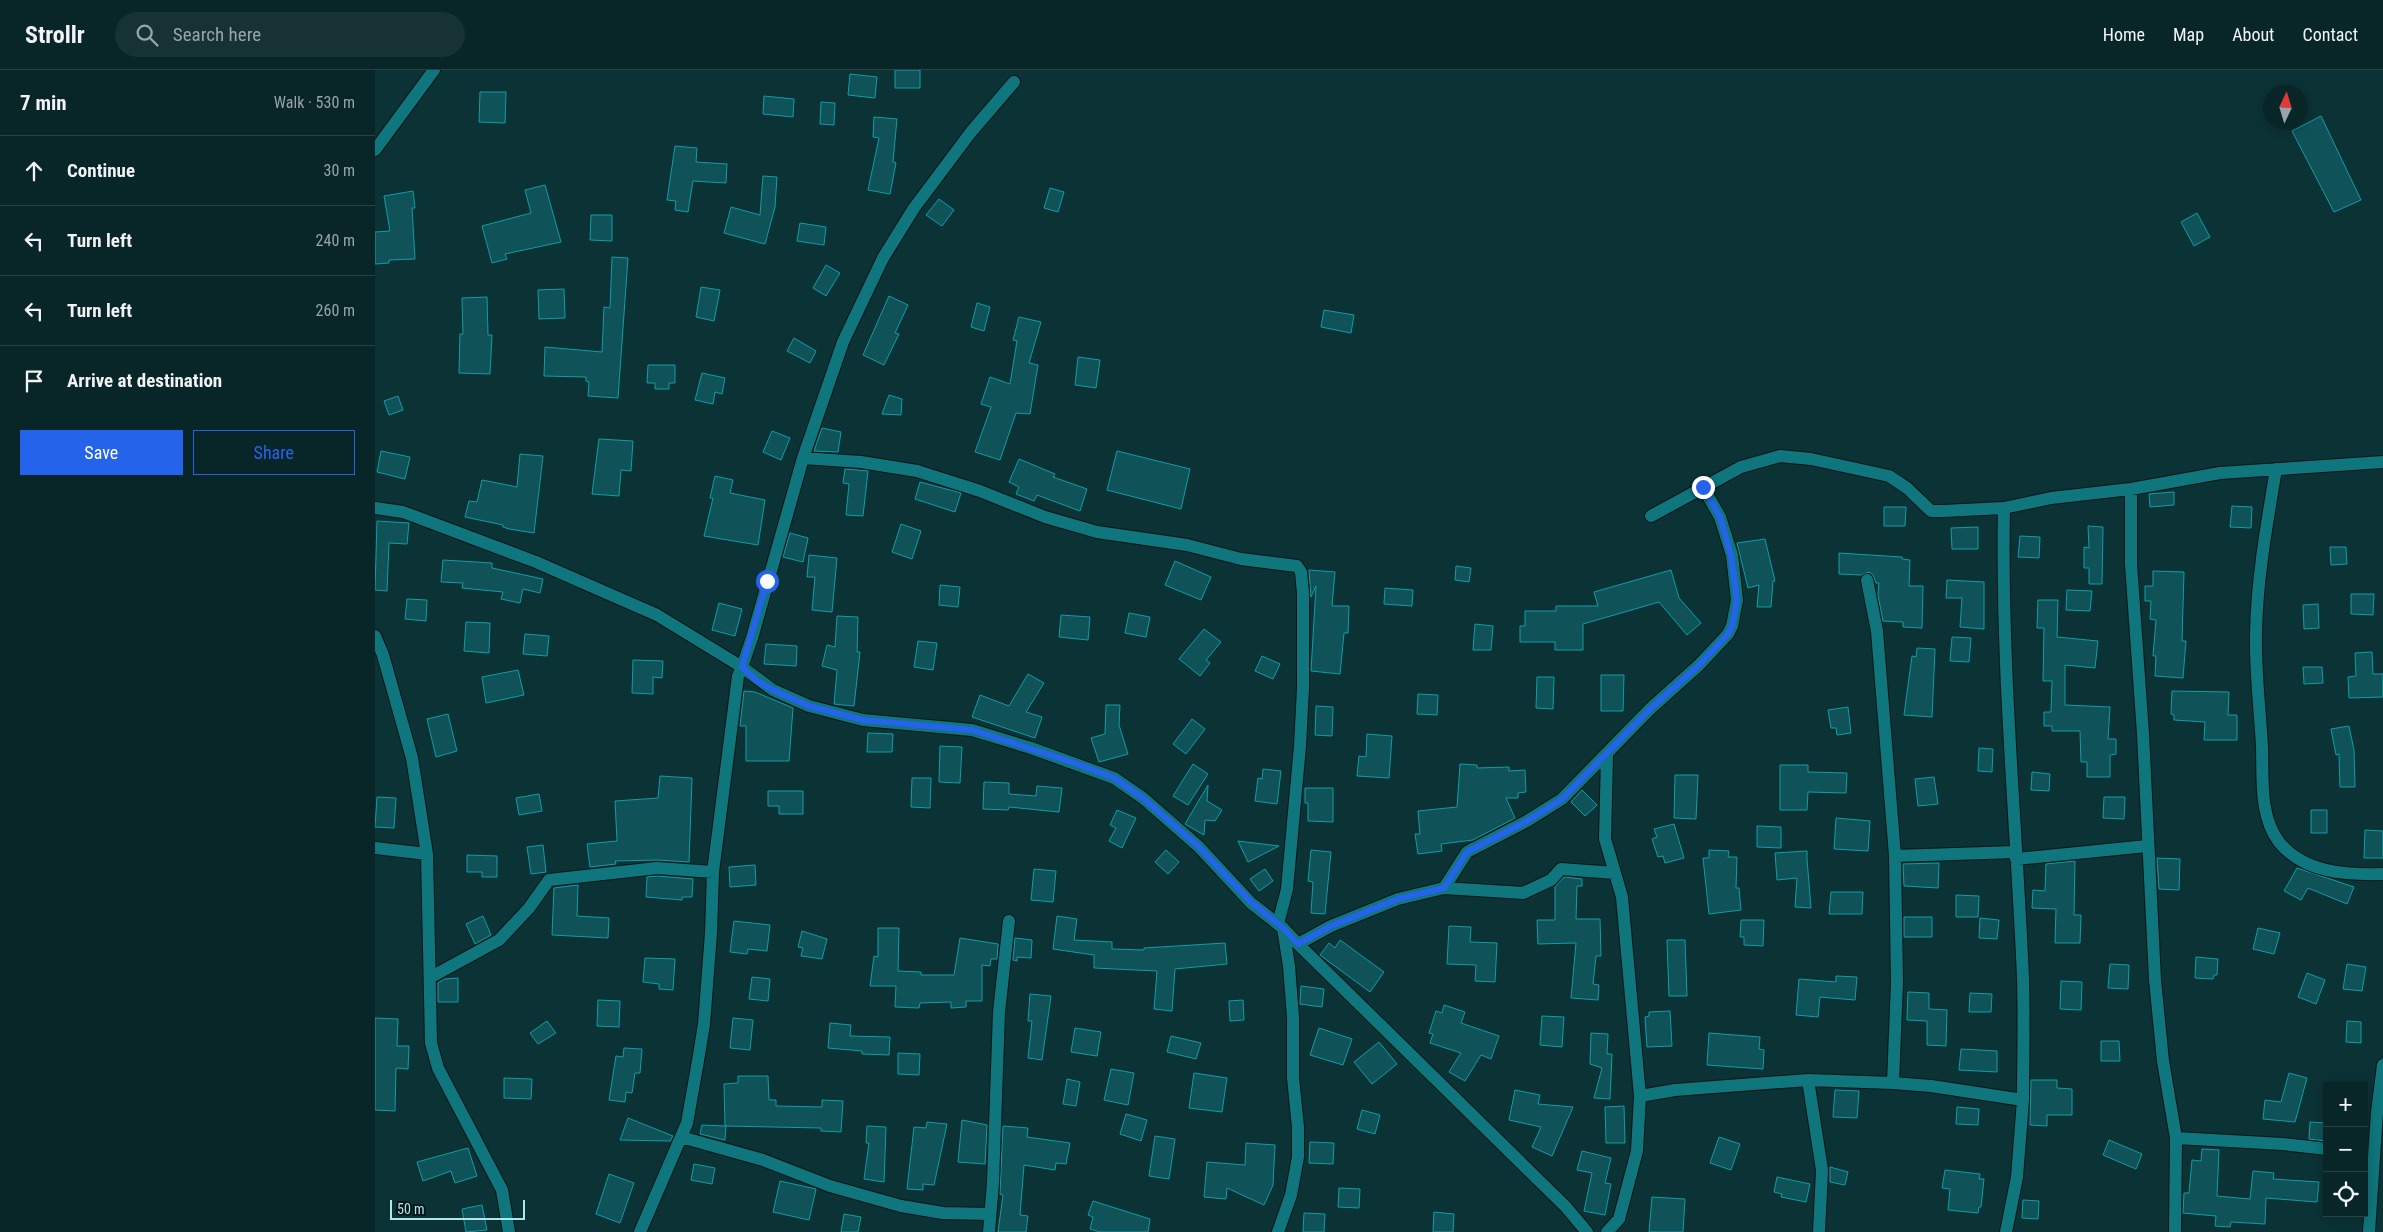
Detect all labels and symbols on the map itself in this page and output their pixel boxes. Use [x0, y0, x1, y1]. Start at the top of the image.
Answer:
north arrow [2263, 85, 2308, 130]
route end [1692, 476, 1715, 499]
route start [756, 570, 779, 593]
scale bar [390, 1197, 525, 1220]

